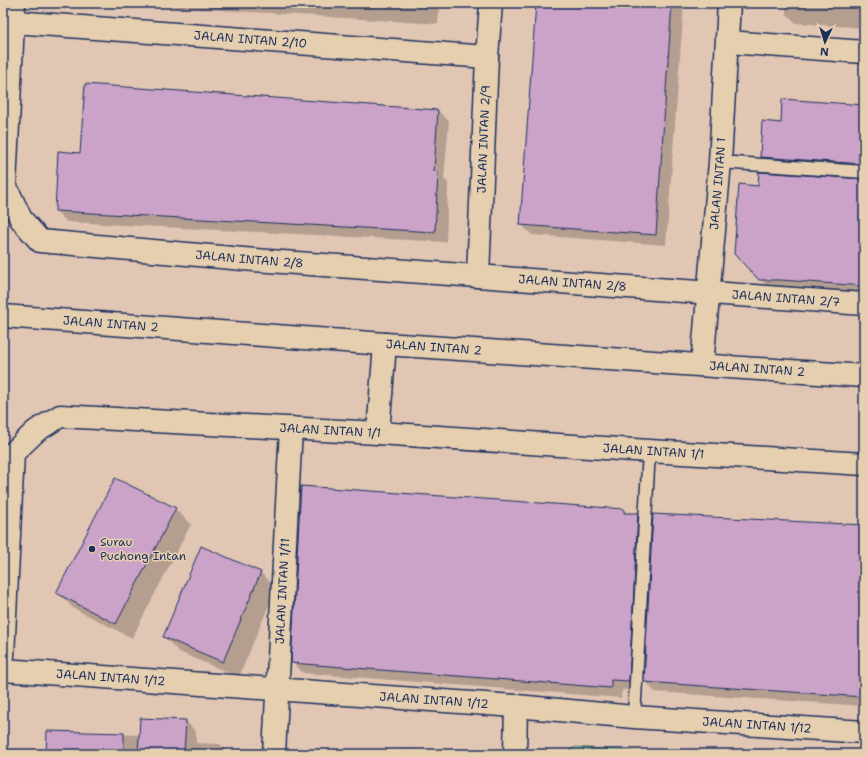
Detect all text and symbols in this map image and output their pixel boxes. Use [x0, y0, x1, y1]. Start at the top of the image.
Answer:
north arrow [805, 22, 845, 62]
street label: JALAN INTAN 2/10 [193, 27, 307, 52]
text: N [819, 44, 829, 59]
street label: JALAN INTAN 2/9 [473, 85, 494, 194]
street label: JALAN INTAN 1 [706, 137, 729, 231]
street label: JALAN INTAN 2/8 [195, 247, 304, 271]
street label: JALAN INTAN 2/8 [518, 271, 627, 295]
street label: JALAN INTAN 2/7 [731, 286, 841, 310]
street label: JALAN INTAN 2 [62, 312, 159, 335]
street label: JALAN INTAN 2 [385, 336, 482, 358]
street label: JALAN INTAN 2 [709, 358, 806, 380]
street label: JALAN INTAN 1/1 [279, 420, 382, 441]
street label: JALAN INTAN 1/1 [602, 440, 705, 462]
place label: Surau Puchong Intan [100, 534, 186, 564]
street label: JALAN INTAN 1/11 [272, 538, 293, 645]
marker: Surau Puchong Intan [87, 544, 97, 554]
street label: JALAN INTAN 1/12 [56, 666, 166, 689]
street label: JALAN INTAN 1/12 [379, 688, 489, 712]
street label: JALAN INTAN 1/12 [702, 713, 812, 737]

